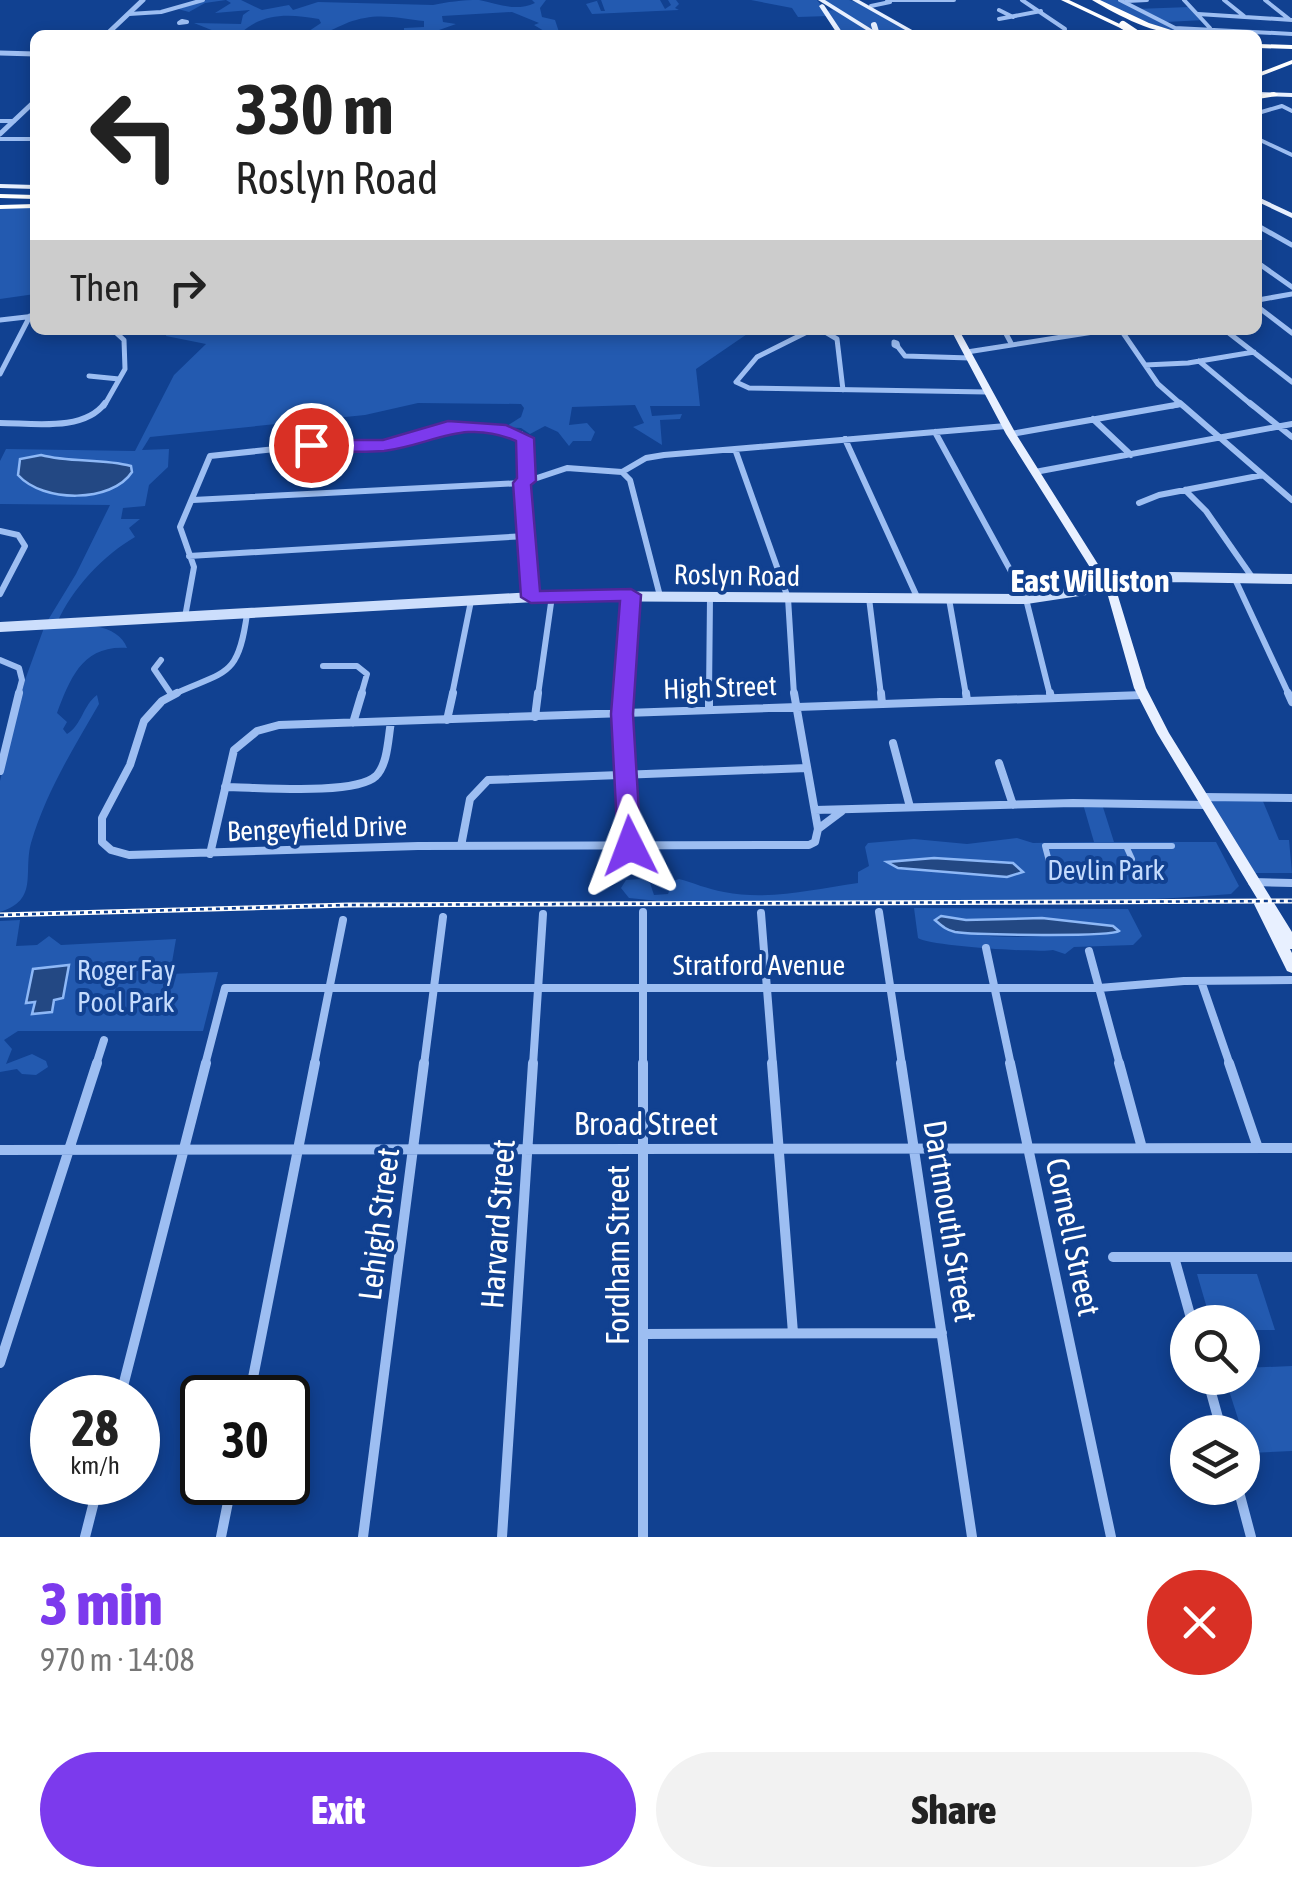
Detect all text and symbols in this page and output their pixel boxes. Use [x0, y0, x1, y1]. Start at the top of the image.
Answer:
text: 330 m [235, 69, 394, 149]
icon: left [70, 70, 200, 200]
text: Roslyn Road [235, 152, 438, 204]
icon: right [160, 260, 215, 315]
text: Then [70, 266, 140, 309]
pin [269, 403, 354, 488]
icon: arrive [284, 418, 339, 473]
street label: Roslyn Road [673, 558, 801, 592]
district label: East Williston [1010, 562, 1170, 599]
street label: High Street [663, 669, 777, 705]
position arrow [578, 794, 682, 898]
street label: Bengeyfield Drive [226, 809, 408, 847]
park label: Devlin Park [1047, 854, 1165, 886]
street label: Stratford Avenue [673, 949, 845, 981]
park label: Roger Fay Pool Park [77, 954, 175, 1018]
street label: Broad Street [574, 1105, 718, 1142]
street label: Dartmouth Street [916, 1117, 985, 1325]
street label: Harvard Street [473, 1138, 522, 1310]
street label: Lehigh Street [351, 1145, 406, 1302]
street label: Cornell Street [1039, 1155, 1108, 1319]
street label: Fordham Street [599, 1165, 636, 1345]
map controls [1170, 1305, 1260, 1505]
button: search [1170, 1305, 1260, 1395]
speed limit sign: 30 [180, 1375, 310, 1505]
text: 28 [71, 1399, 118, 1457]
button: layers [1170, 1415, 1260, 1505]
text: km/h [70, 1451, 120, 1479]
text: 3 min [40, 1569, 163, 1638]
button: close [1147, 1570, 1252, 1675]
text: 970 m · 14:08 [40, 1641, 195, 1678]
button: Exit [40, 1752, 636, 1867]
button: Share [656, 1752, 1252, 1867]

